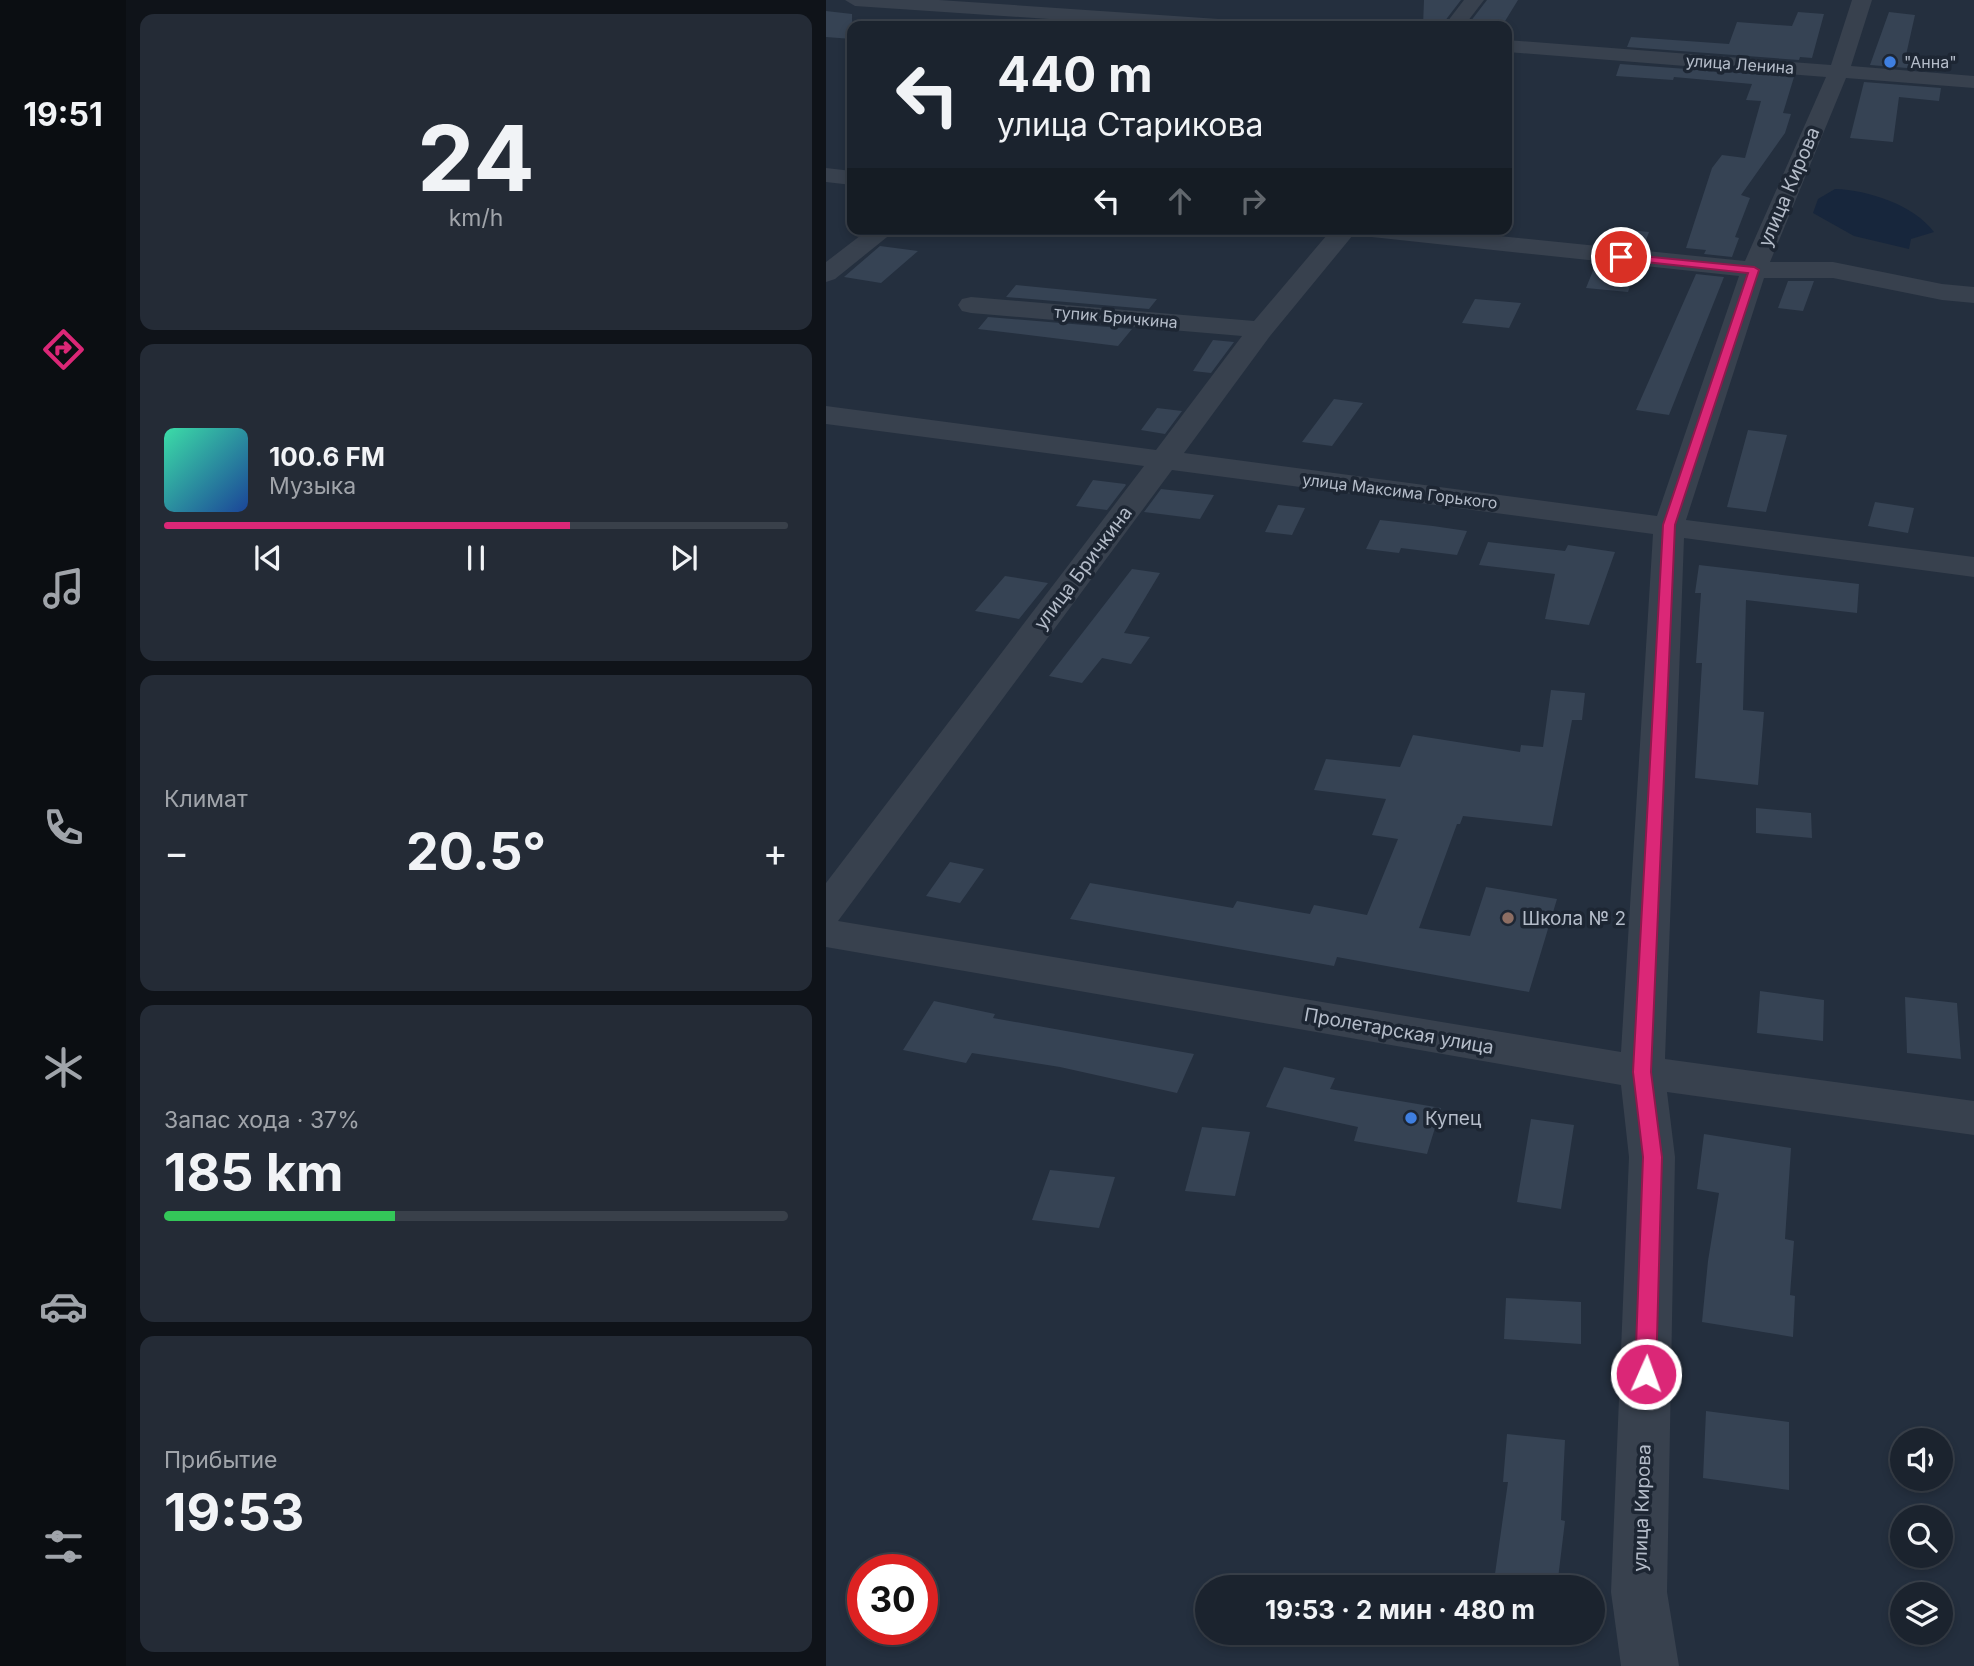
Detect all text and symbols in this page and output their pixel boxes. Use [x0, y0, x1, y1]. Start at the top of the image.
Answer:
text: 440 m [997, 45, 1153, 104]
icon: left [882, 49, 973, 140]
street label: улица Ленина [1685, 50, 1795, 78]
place label: "Анна" [1904, 52, 1957, 72]
marker: "Анна" [1882, 54, 1898, 70]
text: 19:51 [23, 95, 103, 134]
text: 24 [417, 103, 535, 213]
text: улица Старикова [997, 105, 1264, 144]
street label: улица Кирова [1753, 124, 1825, 250]
icon: left [1088, 182, 1126, 220]
icon: ahead [1161, 182, 1199, 220]
icon: right [1234, 182, 1272, 220]
text: km/h [449, 204, 503, 232]
pin [1591, 227, 1651, 287]
icon: arrive [1602, 238, 1640, 276]
street label: тупик Бричкина [1053, 302, 1179, 332]
icon: directions [39, 325, 88, 374]
text: 100.6 FM [269, 441, 385, 472]
street label: улица Максима Горького [1301, 469, 1499, 513]
text: Музыка [269, 472, 356, 500]
street label: улица Бричкина [1029, 502, 1137, 634]
icon: previous [249, 539, 287, 577]
icon: pause [457, 539, 495, 577]
icon: next [665, 539, 703, 577]
icon: music [39, 564, 88, 613]
text: Климат [164, 785, 248, 813]
icon: phone [39, 803, 88, 852]
text: 20.5° [406, 820, 546, 883]
text: − [164, 829, 189, 875]
text: + [763, 829, 788, 875]
place label: Школа № 2 [1522, 907, 1626, 930]
marker: Школа № 2 [1500, 910, 1516, 926]
street label: Пролетарская улица [1302, 1003, 1496, 1059]
icon: climate [39, 1043, 88, 1092]
text: Запас хода · 37% [164, 1106, 360, 1134]
place label: Купец [1425, 1107, 1482, 1130]
marker: Купец [1403, 1110, 1419, 1126]
text: 185 km [164, 1141, 343, 1204]
icon: car [39, 1282, 88, 1331]
position arrow [1609, 1337, 1683, 1411]
map controls [1890, 1428, 1953, 1645]
button: sound [1890, 1428, 1953, 1491]
street label: улица Кирова [1628, 1444, 1656, 1572]
text: Прибытие [164, 1446, 277, 1474]
text: 19:53 [164, 1481, 304, 1544]
button: search [1890, 1505, 1953, 1568]
icon: filters [39, 1522, 88, 1571]
speed limit sign: 30 [847, 1554, 938, 1645]
button: layers [1890, 1582, 1953, 1645]
text: 19:53 · 2 мин · 480 m [1265, 1594, 1535, 1625]

